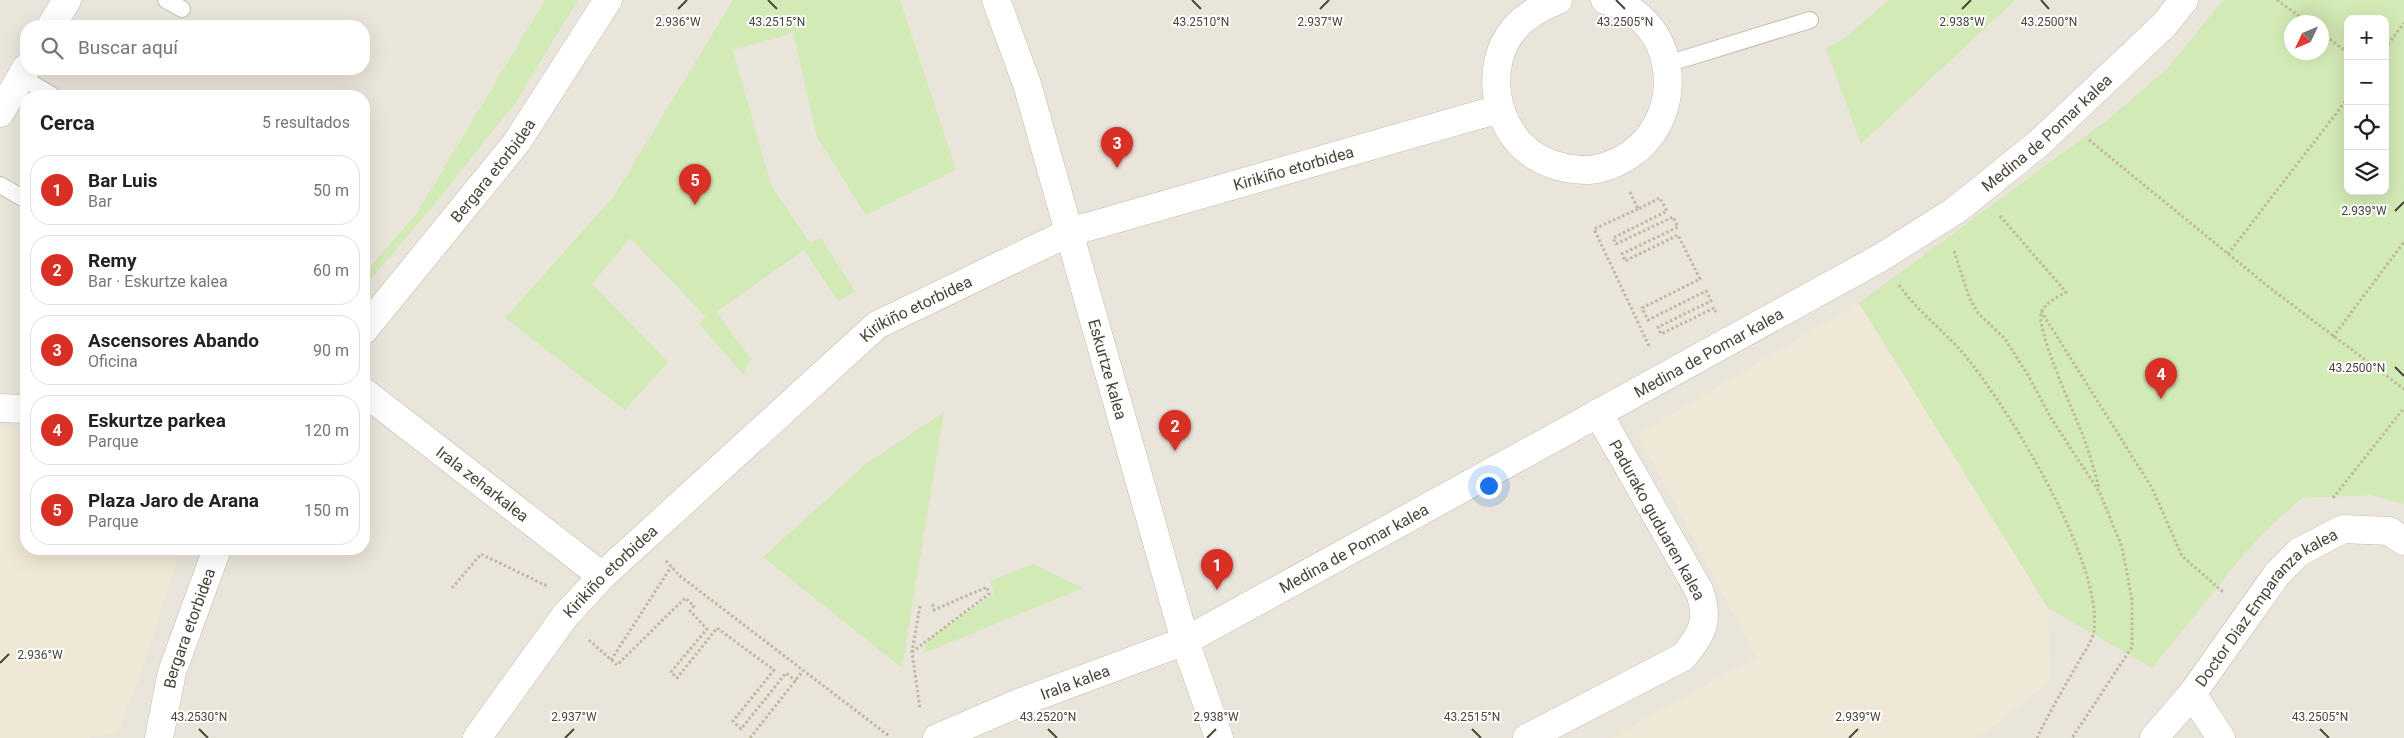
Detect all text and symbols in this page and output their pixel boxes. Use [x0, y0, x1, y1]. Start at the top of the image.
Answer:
text: 2.936°W [655, 15, 701, 29]
text: 43.2515°N [749, 15, 805, 29]
text: 43.2510°N [1173, 15, 1229, 29]
text: 2.937°W [1297, 15, 1343, 29]
text: 43.2505°N [1597, 15, 1653, 29]
text: 2.938°W [1939, 15, 1985, 29]
text: 43.2500°N [2021, 15, 2077, 29]
north arrow [2284, 15, 2329, 60]
map controls [2344, 15, 2389, 195]
button: + [2344, 15, 2389, 60]
search box [20, 20, 370, 75]
icon: search [38, 34, 66, 62]
text: Buscar aquí [78, 36, 178, 59]
button: − [2344, 60, 2389, 105]
street label: Medina de Pomar kalea [1978, 70, 2116, 195]
button: locate [2344, 105, 2389, 150]
text: Cerca [40, 111, 95, 135]
text: 5 resultados [262, 113, 350, 132]
street label: Bergara etorbidea [446, 115, 539, 226]
pin: 3 [1101, 127, 1133, 168]
street label: Kirikiño etorbidea [1231, 142, 1356, 194]
button: layers [2344, 150, 2389, 195]
pin: 5 [679, 164, 711, 205]
text: Bar Luis [88, 169, 157, 192]
text: 1 [52, 181, 62, 200]
text: 50 m [313, 181, 349, 200]
text: Bar [88, 192, 112, 211]
text: 2.939°W [2341, 204, 2387, 218]
text: Remy [88, 249, 136, 272]
text: 2 [52, 261, 62, 280]
text: 60 m [313, 261, 349, 280]
street label: Kirikiño etorbidea [856, 271, 975, 346]
text: Bar · Eskurtze kalea [88, 272, 228, 291]
street label: Medina de Pomar kalea [1630, 304, 1786, 401]
street label: Eskurtze kalea [1085, 317, 1131, 422]
text: Ascensores Abando [88, 329, 259, 352]
text: 3 [52, 341, 62, 360]
text: 90 m [313, 341, 349, 360]
text: Oficina [88, 352, 138, 371]
pin: 4 [2145, 358, 2177, 399]
text: 43.2500°N [2329, 361, 2385, 375]
text: Eskurtze parkea [88, 409, 226, 432]
pin: 2 [1159, 410, 1191, 451]
text: 4 [52, 421, 62, 440]
text: 120 m [304, 421, 349, 440]
text: Parque [88, 432, 138, 451]
street label: Padurako guduaren kalea [1605, 437, 1709, 603]
street label: Irala zeharkalea [433, 442, 533, 525]
your location [1476, 473, 1502, 499]
text: Plaza Jaro de Arana [88, 489, 259, 512]
street label: Medina de Pomar kalea [1276, 499, 1432, 597]
text: 5 [52, 501, 62, 520]
text: 150 m [304, 501, 349, 520]
text: Parque [88, 512, 138, 531]
street label: Kirikiño etorbidea [559, 521, 661, 621]
street label: Doctor Diaz Emparanza kalea [2191, 524, 2341, 690]
pin: 1 [1201, 549, 1233, 590]
street label: Bergara etorbidea [159, 565, 219, 690]
text: 2.936°W [17, 648, 63, 662]
street label: Irala kalea [1038, 660, 1112, 704]
text: 43.2530°N [171, 710, 227, 724]
text: 2.937°W [551, 710, 597, 724]
text: 43.2520°N [1020, 710, 1076, 724]
text: 2.938°W [1193, 710, 1239, 724]
text: 43.2515°N [1444, 710, 1500, 724]
text: 2.939°W [1835, 710, 1881, 724]
text: 43.2505°N [2292, 710, 2348, 724]

